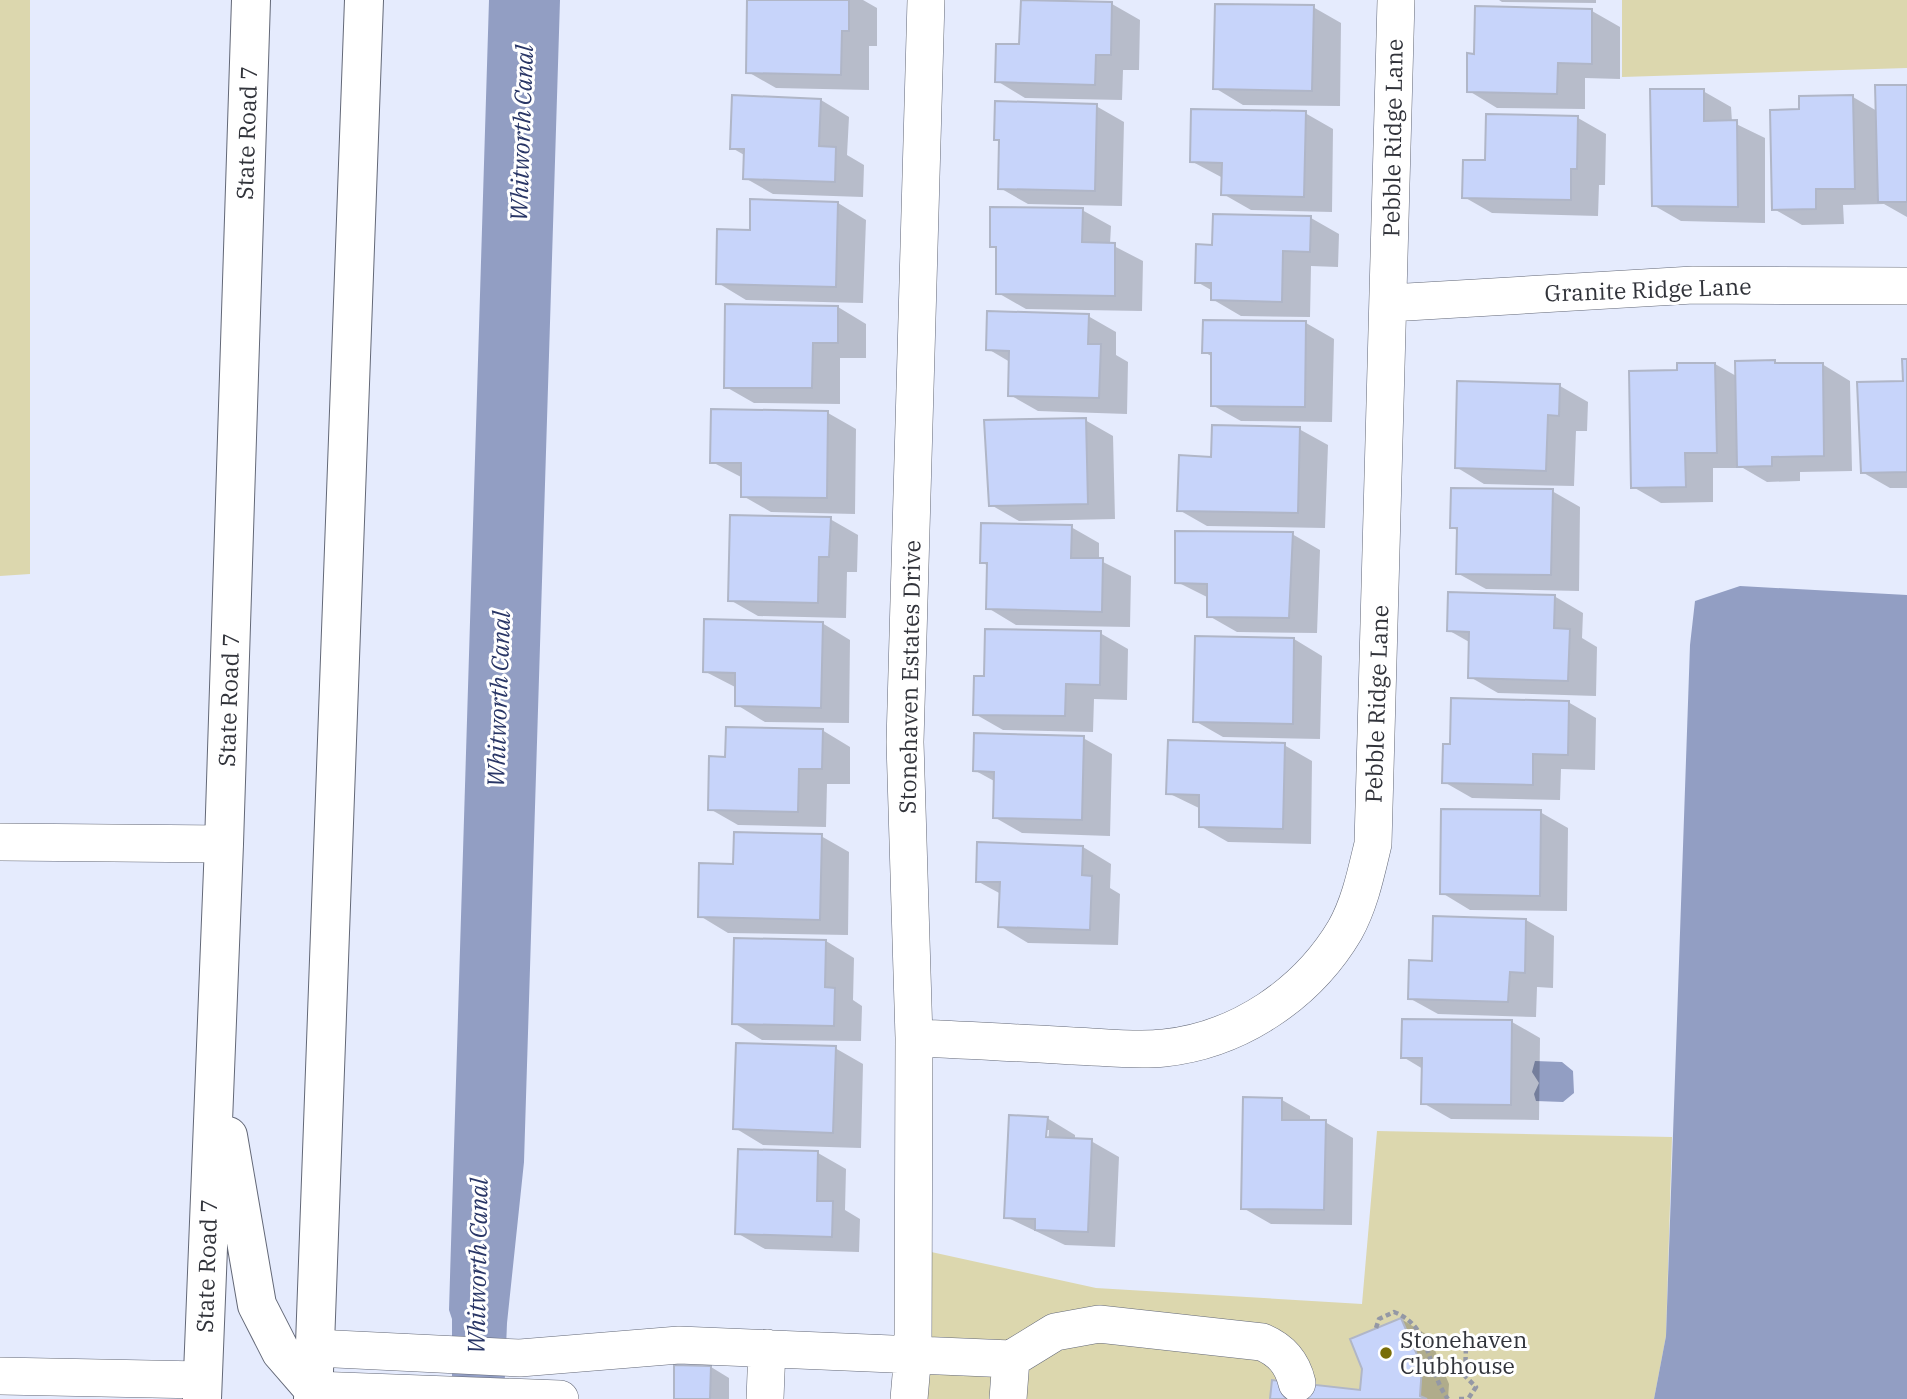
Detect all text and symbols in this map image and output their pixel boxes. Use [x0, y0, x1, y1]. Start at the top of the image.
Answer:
street label: Pebble Ridge Lane [1375, 39, 1409, 237]
water label: Whitworth Canal [502, 43, 540, 222]
street label: State Road 7 [229, 66, 263, 200]
street label: Granite Ridge Lane [1544, 270, 1752, 308]
street label: Stonehaven Estates Drive [892, 540, 926, 814]
street label: Pebble Ridge Lane [1358, 604, 1394, 804]
water label: Whitworth Canal [479, 609, 517, 788]
street label: State Road 7 [211, 633, 245, 767]
water label: Whitworth Canal [459, 1176, 495, 1354]
street label: State Road 7 [189, 1199, 223, 1333]
place label: Stonehaven Clubhouse [1400, 1324, 1527, 1380]
marker: Stonehaven Clubhouse [1378, 1345, 1394, 1361]

